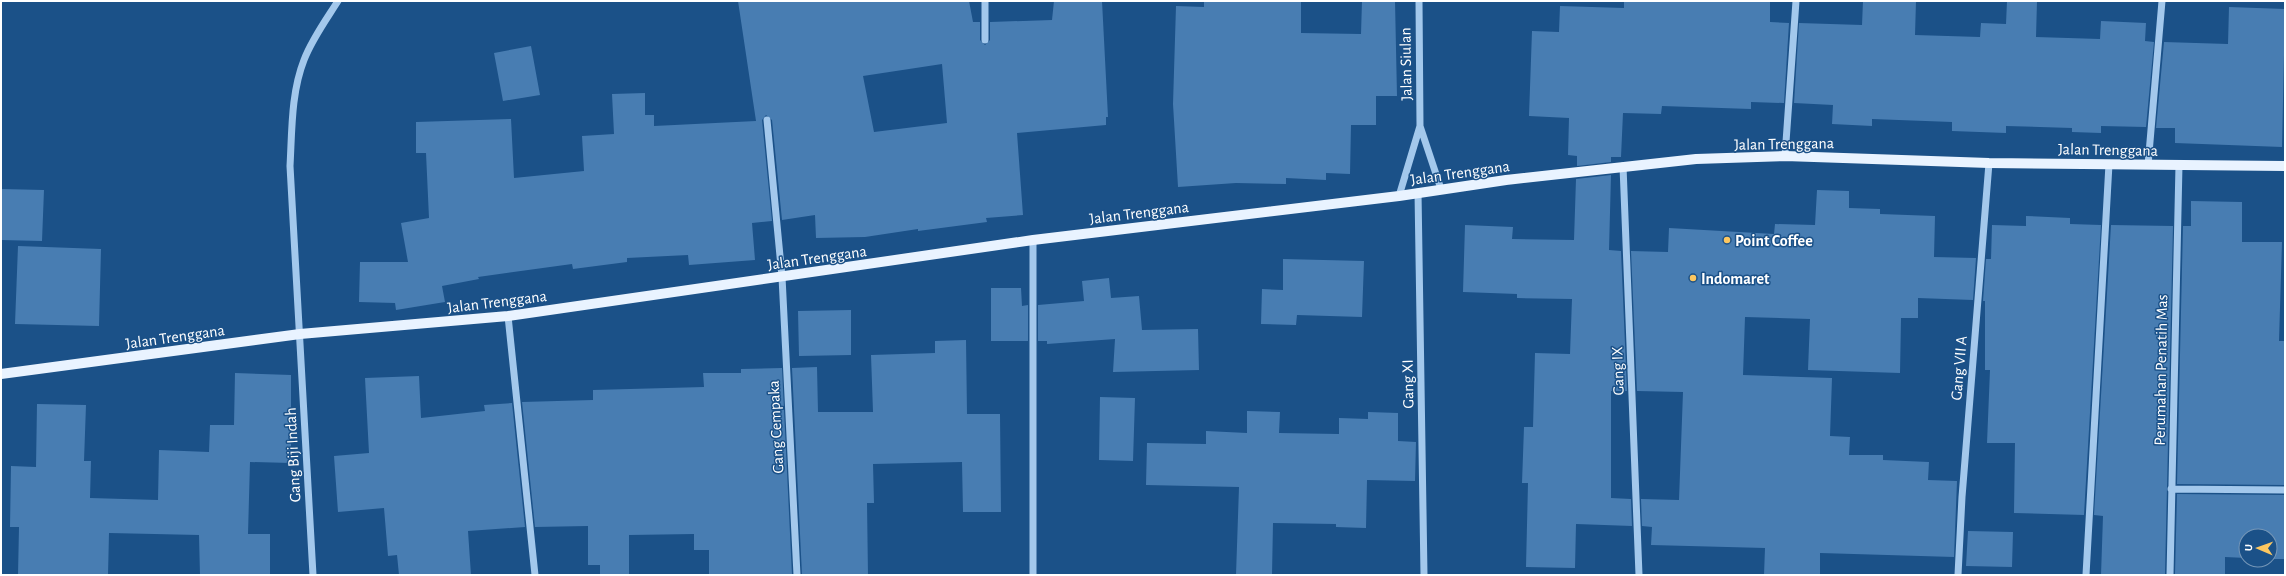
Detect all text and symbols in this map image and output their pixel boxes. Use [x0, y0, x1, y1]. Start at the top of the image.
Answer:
street label: Jalan Siulan [1397, 27, 1415, 101]
street label: Jalan Trenggana [1734, 135, 1834, 153]
street label: Jalan Trenggana [2058, 141, 2158, 159]
street label: Jalan Trenggana [1410, 158, 1511, 188]
street label: Jalan Trenggana [1089, 199, 1190, 227]
place label: Point Coffee [1735, 233, 1813, 249]
marker: Point Coffee [1722, 235, 1732, 245]
street label: Jalan Trenggana [767, 243, 868, 273]
place label: Indomaret [1701, 271, 1770, 287]
marker: Indomaret [1688, 273, 1698, 283]
street label: Jalan Trenggana [447, 288, 548, 316]
street label: Perumahan Penatih Mas [2152, 294, 2170, 446]
street label: Jalan Trenggana [125, 322, 226, 352]
street label: Gang VII A [1948, 335, 1970, 401]
street label: Gang IX [1609, 346, 1627, 396]
street label: Gang XI [1400, 359, 1416, 409]
street label: Gang Cempaka [766, 380, 786, 474]
street label: Gang Biji Indah [283, 407, 304, 503]
north arrow [2238, 528, 2278, 568]
text: U [2243, 544, 2254, 551]

